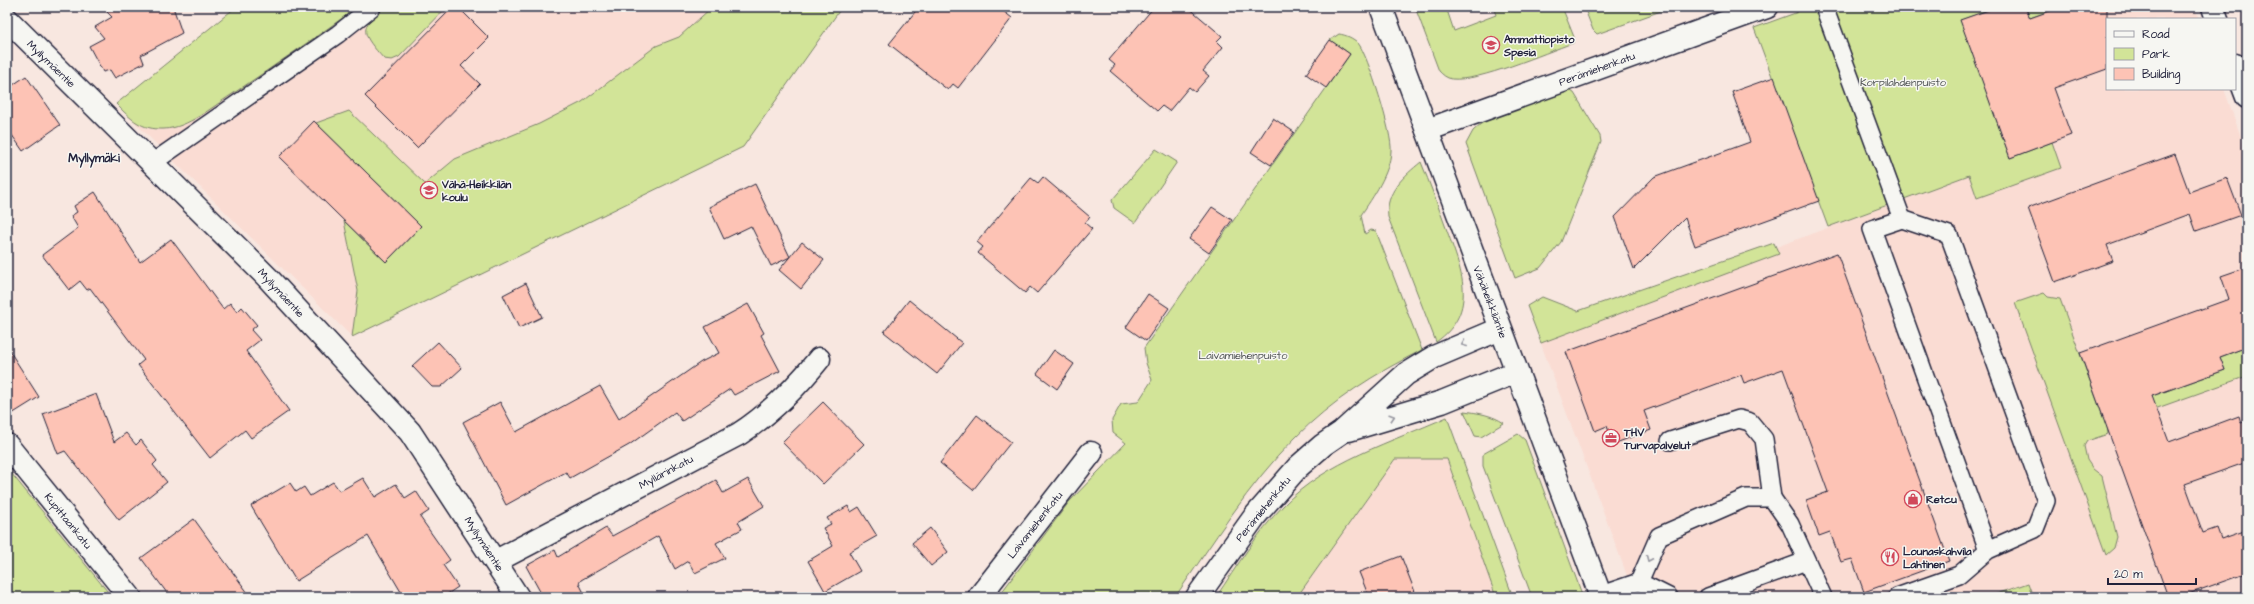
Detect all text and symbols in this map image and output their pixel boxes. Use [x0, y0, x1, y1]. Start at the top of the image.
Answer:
legend [2106, 18, 2236, 90]
text: Road [2142, 26, 2170, 43]
place label: Ammattiopisto Spesia [1503, 32, 1575, 61]
school or university icon: Ammattiopisto Spesia [1481, 35, 1501, 55]
street label: Myllymäentie [23, 37, 79, 92]
text: Park [2142, 46, 2170, 63]
street label: Perämiehenkatu [1557, 48, 1638, 90]
text: Building [2142, 66, 2180, 84]
park label: Korpilahdenpuisto [1860, 75, 1947, 90]
district label: Myllymäki [68, 150, 120, 168]
place label: Vähä-Heikkilän koulu [441, 177, 512, 205]
school or university icon: Vähä-Heikkilän koulu [419, 180, 439, 200]
street label: Vähäheikkiläntie [1469, 264, 1511, 341]
street label: Myllymäentie [254, 265, 308, 322]
one-way arrow [1461, 340, 1468, 348]
park label: Laivamiehenpuisto [1199, 348, 1288, 363]
one-way arrow [1389, 413, 1396, 422]
place label: THV Turvapalvelut [1623, 425, 1691, 454]
office icon: THV Turvapalvelut [1601, 428, 1621, 448]
street label: Myllärinkatu [636, 451, 697, 494]
street label: Perämiehenkatu [1232, 473, 1294, 545]
street label: Laivamiehenkatu [1004, 488, 1066, 562]
shop icon: Retcu [1903, 489, 1923, 509]
street label: Kupittaankatu [41, 490, 95, 552]
place label: Retcu [1926, 492, 1957, 507]
street label: Myllymäentie [460, 514, 507, 575]
place label: Lounaskahvila Lahtinen [1903, 544, 1972, 572]
restaurant icon: Lounaskahvila Lahtinen [1880, 547, 1900, 567]
one-way arrow [1646, 555, 1654, 562]
scale bar [2108, 560, 2196, 586]
text: 20 m [2114, 566, 2143, 583]

